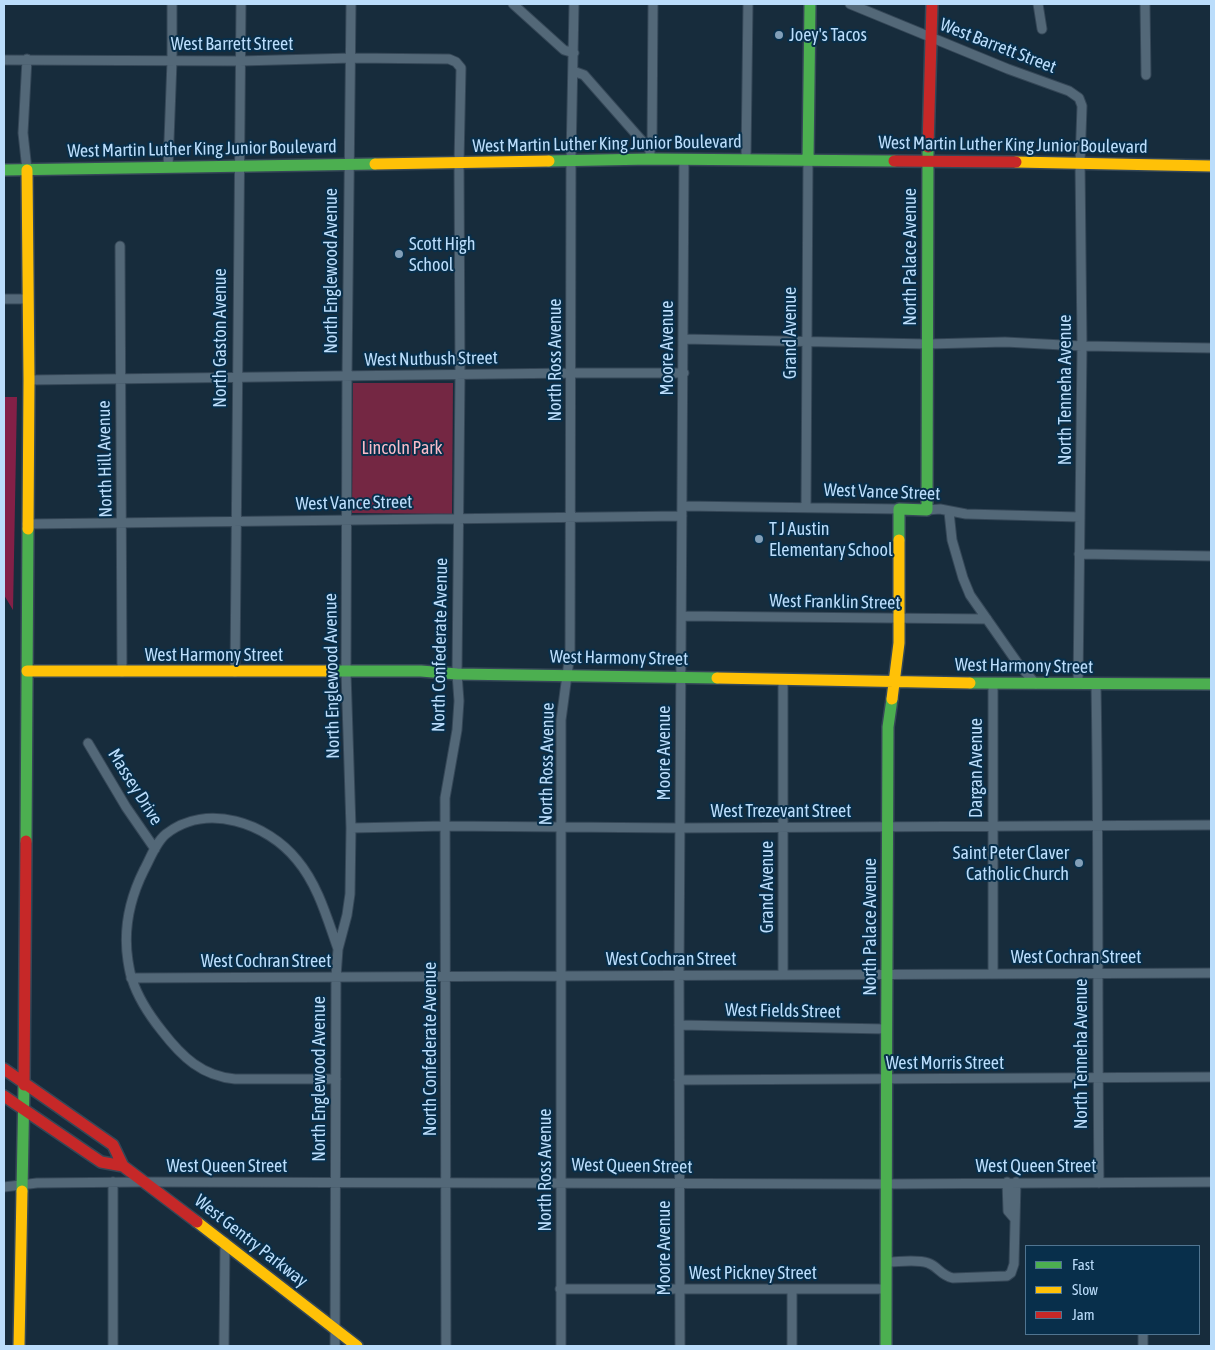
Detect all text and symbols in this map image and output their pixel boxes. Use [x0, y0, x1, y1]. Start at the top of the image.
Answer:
street label: West Barrett Street [937, 14, 1059, 78]
place label: Joey's Tacos [789, 24, 867, 46]
marker: Joey's Tacos [773, 29, 785, 41]
street label: West Barrett Street [171, 33, 293, 55]
street label: West Martin Luther King Junior Boulevard [472, 131, 742, 157]
street label: West Martin Luther King Junior Boulevard [878, 132, 1148, 158]
street label: West Martin Luther King Junior Boulevard [67, 136, 337, 162]
street label: North Englewood Avenue [320, 188, 342, 354]
street label: North Palace Avenue [899, 188, 921, 326]
place label: Scott High School [409, 233, 476, 276]
marker: Scott High School [393, 248, 405, 260]
street label: North Gaston Avenue [209, 268, 231, 408]
street label: Grand Avenue [779, 287, 801, 379]
street label: North Ross Avenue [544, 298, 566, 422]
street label: Moore Avenue [656, 301, 678, 395]
street label: North Tenneha Avenue [1054, 315, 1076, 465]
street label: West Nutbush Street [364, 347, 498, 371]
street label: North Hill Avenue [93, 400, 117, 518]
park label: Lincoln Park [362, 437, 442, 459]
street label: West Vance Street [823, 479, 941, 505]
street label: West Vance Street [295, 491, 413, 515]
place label: T J Austin Elementary School [769, 518, 893, 560]
marker: T J Austin Elementary School [753, 533, 765, 545]
street label: North Confederate Avenue [428, 558, 452, 732]
street label: West Franklin Street [769, 590, 901, 614]
street label: North Englewood Avenue [320, 593, 344, 759]
street label: West Harmony Street [145, 644, 283, 666]
street label: West Harmony Street [550, 646, 688, 670]
street label: West Harmony Street [955, 654, 1093, 678]
street label: North Ross Avenue [535, 702, 559, 826]
street label: Moore Avenue [653, 706, 675, 800]
street label: Dargan Avenue [965, 718, 987, 818]
street label: Massey Drive [103, 745, 167, 829]
street label: West Trezevant Street [711, 800, 851, 822]
street label: Grand Avenue [756, 841, 778, 933]
place label: Saint Peter Claver Catholic Church [953, 842, 1069, 884]
marker: Saint Peter Claver Catholic Church [1073, 857, 1085, 869]
street label: North Palace Avenue [859, 858, 881, 996]
street label: West Cochran Street [1011, 946, 1141, 968]
street label: West Cochran Street [606, 948, 736, 970]
street label: West Cochran Street [201, 950, 331, 972]
street label: North Confederate Avenue [419, 962, 441, 1136]
street label: North Tenneha Avenue [1070, 979, 1092, 1129]
street label: North Englewood Avenue [308, 996, 330, 1162]
street label: West Fields Street [725, 999, 841, 1023]
street label: West Morris Street [886, 1052, 1004, 1074]
street label: North Ross Avenue [534, 1108, 556, 1232]
street label: West Queen Street [571, 1154, 693, 1178]
street label: West Queen Street [167, 1155, 287, 1177]
street label: West Queen Street [976, 1155, 1096, 1177]
street label: West Gentry Parkway [190, 1190, 312, 1292]
street label: Moore Avenue [653, 1201, 675, 1295]
legend [1025, 1245, 1200, 1335]
text: Fast [1072, 1256, 1094, 1273]
street label: West Pickney Street [689, 1262, 817, 1284]
text: Slow [1072, 1281, 1098, 1298]
text: Jam [1072, 1306, 1095, 1323]

